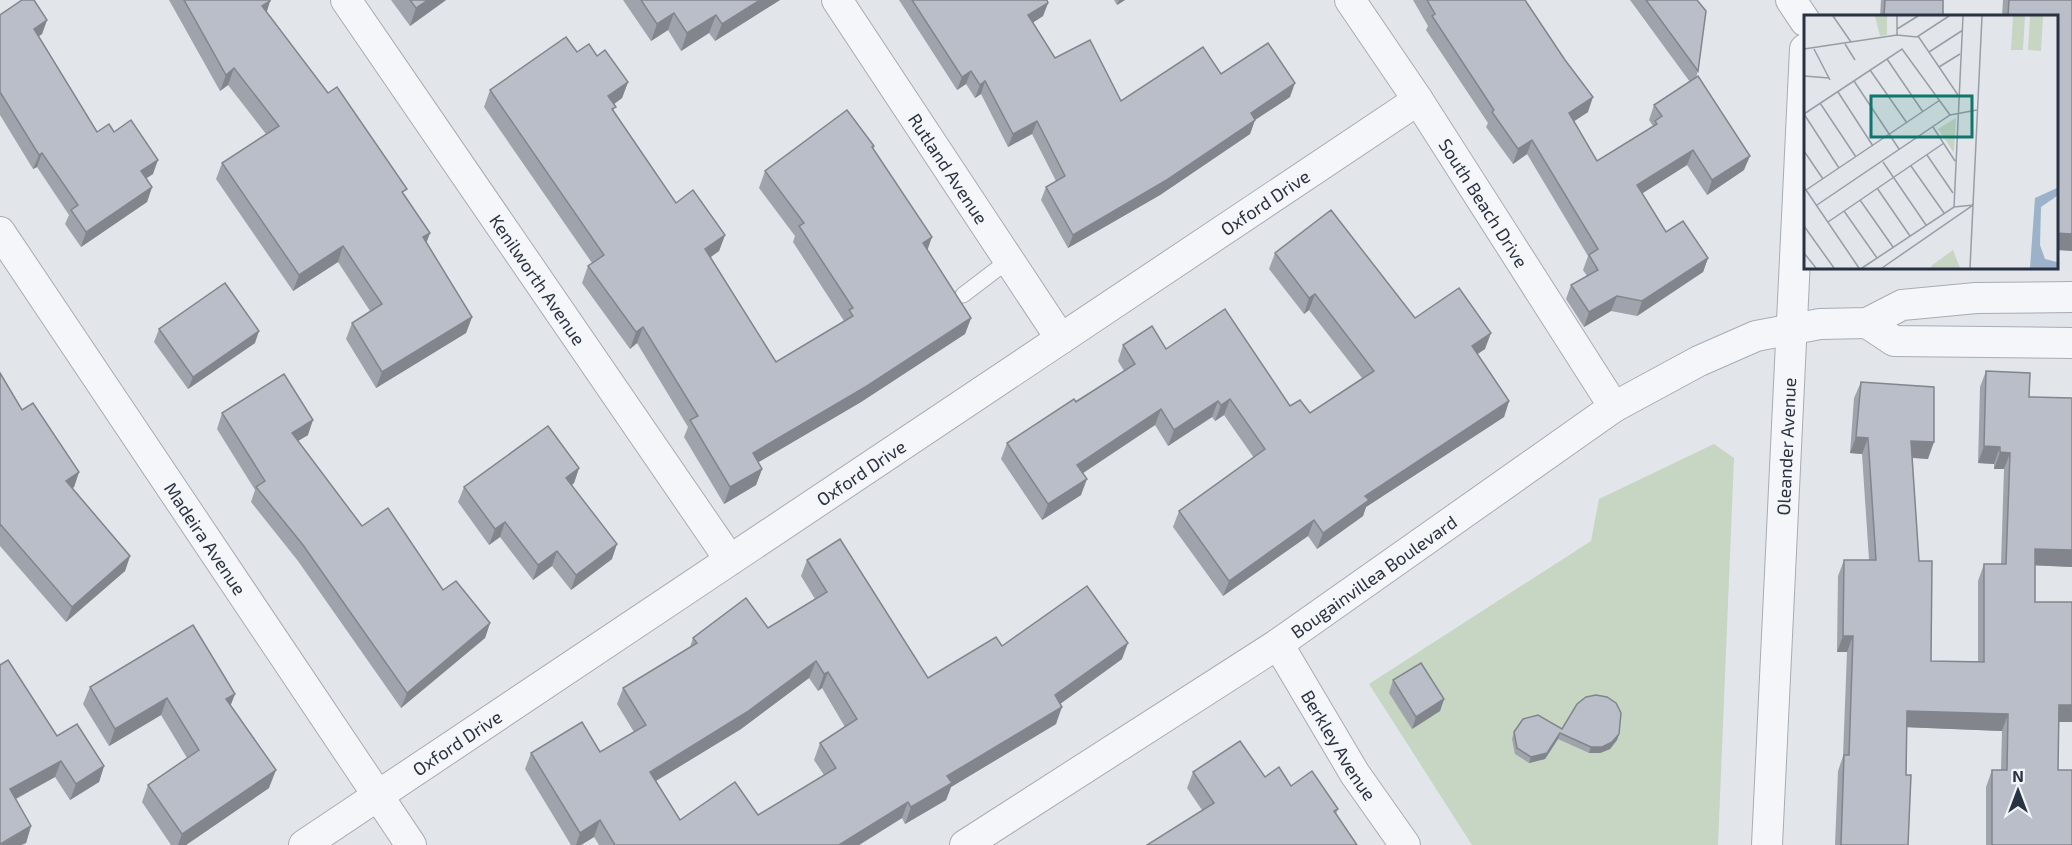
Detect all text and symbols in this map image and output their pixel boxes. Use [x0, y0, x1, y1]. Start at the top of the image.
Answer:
inset map [1804, 15, 2057, 268]
street label: Rutland Avenue [904, 109, 993, 228]
street label: South Beach Drive [1434, 134, 1533, 271]
street label: Oxford Drive [1216, 165, 1314, 240]
street label: Kenilworth Avenue [485, 210, 590, 349]
street label: Oleander Avenue [1772, 377, 1800, 516]
street label: Oxford Drive [812, 435, 910, 510]
street label: Madeira Avenue [160, 478, 251, 599]
street label: Bougainvillea Boulevard [1286, 510, 1461, 643]
street label: Berkley Avenue [1297, 686, 1381, 805]
street label: Oxford Drive [408, 705, 506, 780]
north arrow [1988, 761, 2048, 821]
text: N [2012, 766, 2024, 785]

